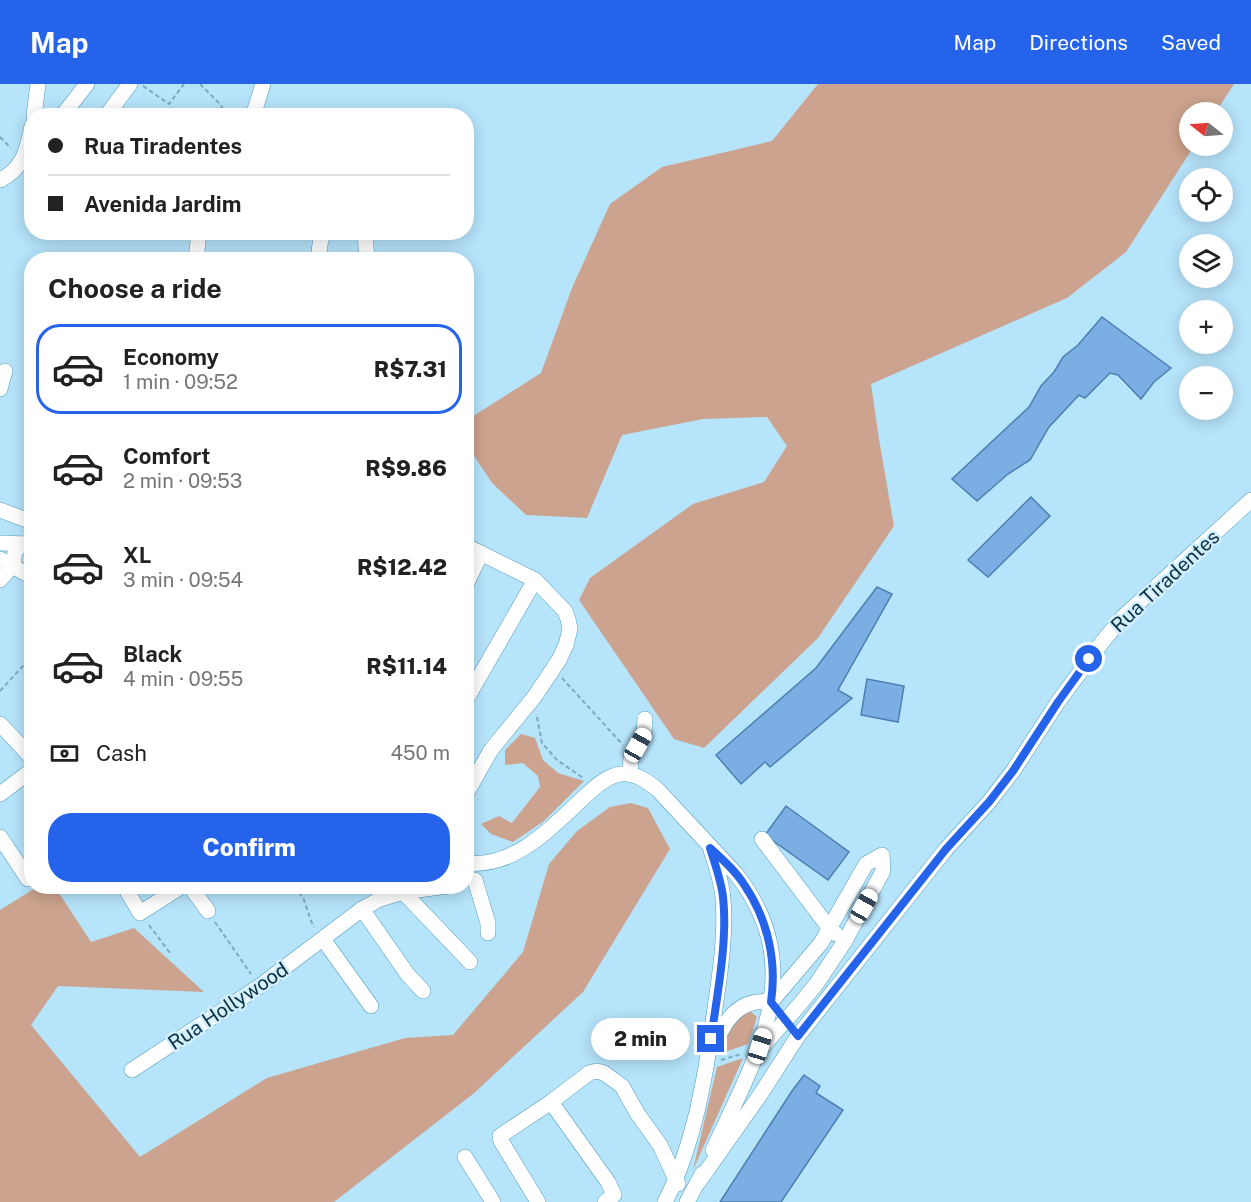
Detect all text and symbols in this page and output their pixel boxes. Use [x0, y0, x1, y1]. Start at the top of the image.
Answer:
text: Map [30, 26, 89, 59]
text: Map [954, 30, 996, 55]
text: Directions [1029, 30, 1128, 55]
text: Saved [1161, 30, 1221, 55]
north arrow [1179, 102, 1233, 156]
map controls [1179, 102, 1233, 420]
text: Rua Tiradentes [84, 133, 242, 159]
button: locate [1179, 168, 1233, 222]
text: Avenida Jardim [84, 191, 241, 217]
button: layers [1179, 234, 1233, 288]
text: Choose a ride [48, 272, 222, 304]
button: + [1179, 300, 1233, 354]
icon: car [51, 342, 105, 396]
text: Economy [123, 344, 219, 370]
text: R$7.31 [374, 356, 447, 382]
button: − [1179, 366, 1233, 420]
text: 1 min · 09:52 [123, 370, 238, 394]
icon: car [51, 441, 105, 495]
text: Comfort [123, 443, 210, 469]
text: R$9.86 [365, 455, 447, 481]
text: 2 min · 09:53 [123, 469, 242, 493]
street label: Rua Tiradentes [1106, 525, 1224, 637]
icon: car [51, 540, 105, 594]
text: XL [123, 542, 151, 568]
text: R$12.42 [357, 554, 447, 580]
text: 3 min · 09:54 [123, 568, 243, 592]
icon: car [51, 639, 105, 693]
text: Black [123, 641, 182, 667]
route start [1075, 645, 1102, 672]
text: R$11.14 [366, 653, 447, 679]
text: 4 min · 09:55 [123, 667, 243, 691]
car [621, 725, 655, 765]
icon: cash [48, 737, 81, 770]
text: Cash [96, 740, 147, 766]
text: 450 m [390, 741, 450, 765]
button: Confirm [48, 813, 450, 882]
car [847, 886, 881, 926]
street label: Rua Hollywood [163, 957, 293, 1055]
callout: 2 min [591, 1018, 690, 1060]
route end [697, 1025, 724, 1052]
car [746, 1026, 774, 1066]
text: 2 min [614, 1027, 667, 1051]

